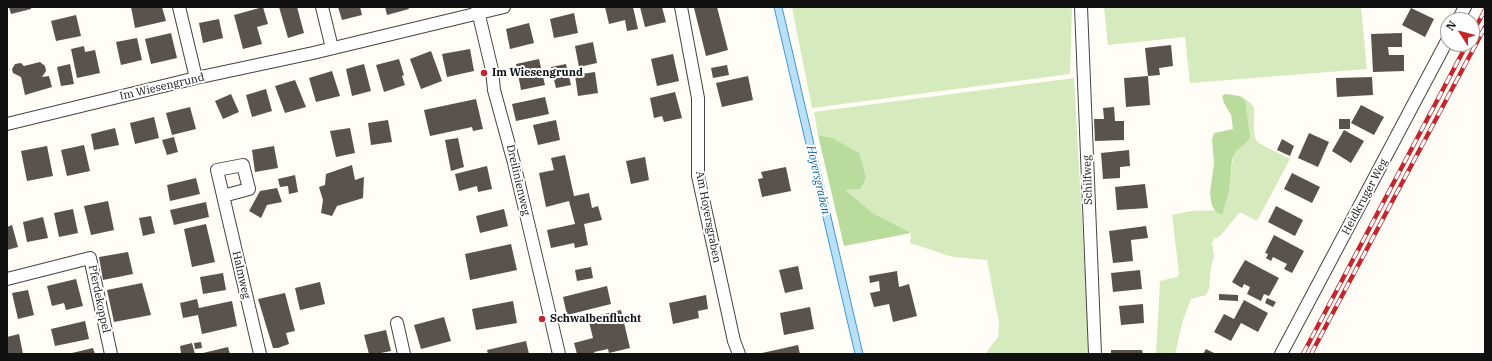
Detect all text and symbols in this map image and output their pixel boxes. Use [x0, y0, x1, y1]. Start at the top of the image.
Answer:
north arrow [1440, 12, 1480, 52]
text: N [1443, 18, 1459, 33]
place label: Im Wiesengrund [492, 66, 583, 80]
marker: Im Wiesengrund [479, 68, 489, 78]
street label: Im Wiesengrund [118, 71, 206, 103]
street label: Dreilinienweg [503, 143, 533, 217]
water label: Hoyersgraben [803, 144, 833, 216]
street label: Schilfweg [1081, 155, 1095, 205]
street label: Heidkruger Weg [1339, 157, 1391, 237]
street label: Am Hoyersgraben [693, 170, 723, 264]
street label: Halmweg [229, 250, 253, 300]
street label: Pferdekoppel [85, 264, 113, 334]
place label: Schwalbenflucht [550, 312, 641, 326]
marker: Schwalbenflucht [537, 314, 547, 324]

